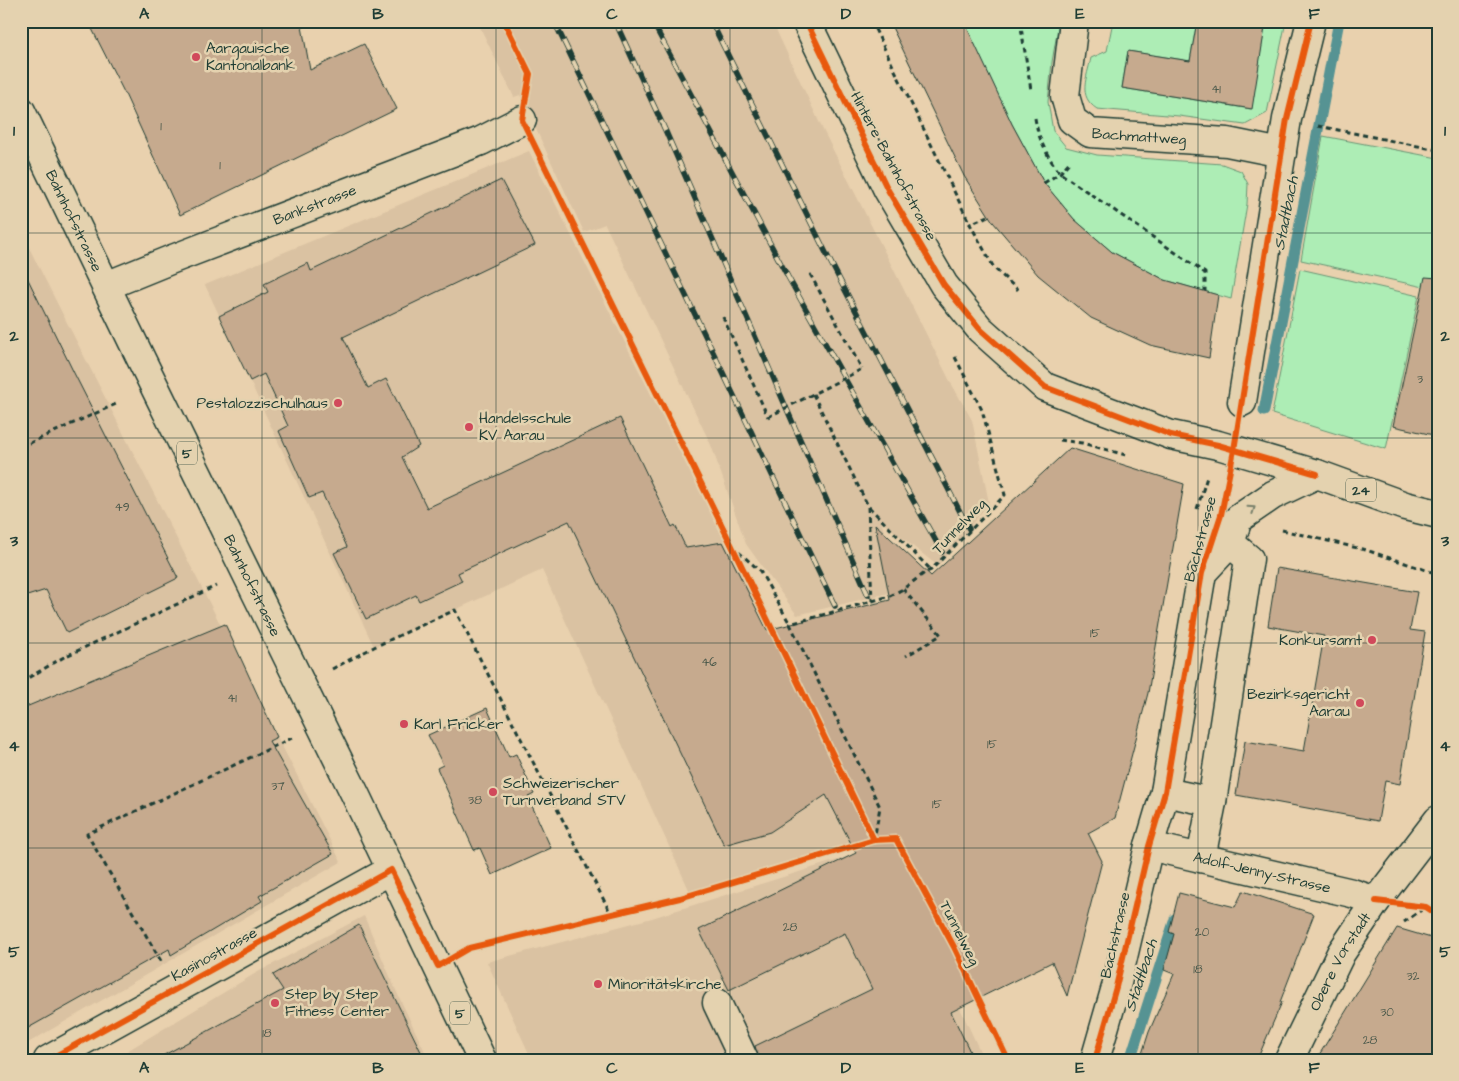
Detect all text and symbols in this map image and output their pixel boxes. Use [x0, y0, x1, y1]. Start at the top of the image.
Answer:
text: A [139, 3, 150, 25]
text: B [372, 3, 384, 25]
text: C [606, 3, 618, 25]
text: D [841, 3, 852, 25]
text: E [1075, 3, 1085, 25]
text: F [1308, 3, 1320, 25]
place label: Aargauische Kantonalbank [206, 38, 295, 76]
marker: Aargauische Kantonalbank [190, 51, 202, 63]
house number: 41 [1211, 81, 1221, 98]
street label: Hintere Bahnhofstrasse [845, 88, 942, 244]
house number: 1 [160, 118, 162, 135]
text: 1 [13, 120, 16, 142]
text: 1 [1444, 120, 1447, 142]
street label: Bachmattweg [1091, 123, 1187, 151]
house number: 1 [219, 157, 221, 174]
street label: Bahnhofstrasse [40, 167, 107, 275]
water label: Stadtbach [1268, 173, 1304, 252]
street label: Bankstrasse [270, 180, 360, 231]
text: 2 [8, 325, 19, 347]
text: 2 [1439, 325, 1450, 347]
house number: 3 [1417, 371, 1423, 388]
place label: Pestalozzischulhaus [197, 393, 328, 414]
marker: Pestalozzischulhaus [332, 397, 344, 409]
place label: Handelsschule KV Aarau [479, 408, 571, 446]
marker: Handelsschule KV Aarau [463, 421, 475, 433]
road number: 5 [177, 442, 197, 464]
road number: 24 [1346, 478, 1376, 502]
street label: Tunnelweg [927, 494, 992, 560]
street label: Bachstrasse [1179, 494, 1222, 584]
house number: 49 [115, 499, 130, 516]
one-way arrow [1247, 506, 1256, 515]
text: 3 [9, 530, 19, 552]
text: 3 [1440, 530, 1450, 552]
street label: Bahnhofstrasse [218, 531, 286, 640]
house number: 15 [1090, 625, 1101, 642]
place label: Konkursamt [1279, 630, 1362, 651]
marker: Konkursamt [1366, 634, 1378, 646]
house number: 46 [701, 654, 717, 671]
place label: Bezirksgericht Aarau [1247, 684, 1350, 722]
house number: 41 [227, 690, 237, 707]
marker: Bezirksgericht Aarau [1354, 697, 1366, 709]
place label: Karl Fricker [414, 714, 503, 735]
marker: Karl Fricker [398, 718, 410, 730]
text: 4 [9, 735, 20, 757]
text: 4 [1440, 735, 1451, 757]
house number: 15 [987, 736, 998, 753]
place label: Schweizerischer Turnverband STV [503, 773, 626, 811]
house number: 37 [271, 778, 285, 795]
marker: Schweizerischer Turnverband STV [487, 786, 499, 798]
house number: 38 [468, 792, 482, 809]
house number: 15 [932, 796, 943, 813]
street label: Adolf-Jenny-Strasse [1191, 847, 1333, 899]
street label: Bachstrasse [1095, 890, 1136, 980]
street label: Tunnelweg [933, 897, 985, 970]
street label: Obere Vorstadt [1304, 908, 1376, 1015]
house number: 28 [783, 919, 798, 936]
street label: Kasinostrasse [168, 922, 261, 987]
house number: 20 [1195, 924, 1210, 941]
water label: Stadtbach [1119, 935, 1163, 1014]
text: 5 [8, 941, 20, 963]
text: 5 [1439, 941, 1451, 963]
house number: 18 [1193, 961, 1203, 978]
house number: 32 [1407, 968, 1420, 985]
place label: Minoritätskirche [608, 974, 721, 995]
marker: Minoritätskirche [592, 978, 604, 990]
place label: Step by Step Fitness Center [285, 984, 389, 1022]
marker: Step by Step Fitness Center [269, 997, 281, 1009]
road number: 5 [450, 1001, 470, 1024]
house number: 30 [1380, 1004, 1394, 1021]
house number: 18 [262, 1025, 272, 1042]
house number: 28 [1363, 1032, 1378, 1049]
text: A [139, 1057, 150, 1079]
text: B [372, 1057, 384, 1079]
text: C [606, 1057, 618, 1079]
text: D [841, 1057, 852, 1079]
text: E [1075, 1057, 1085, 1079]
text: F [1308, 1057, 1320, 1079]

